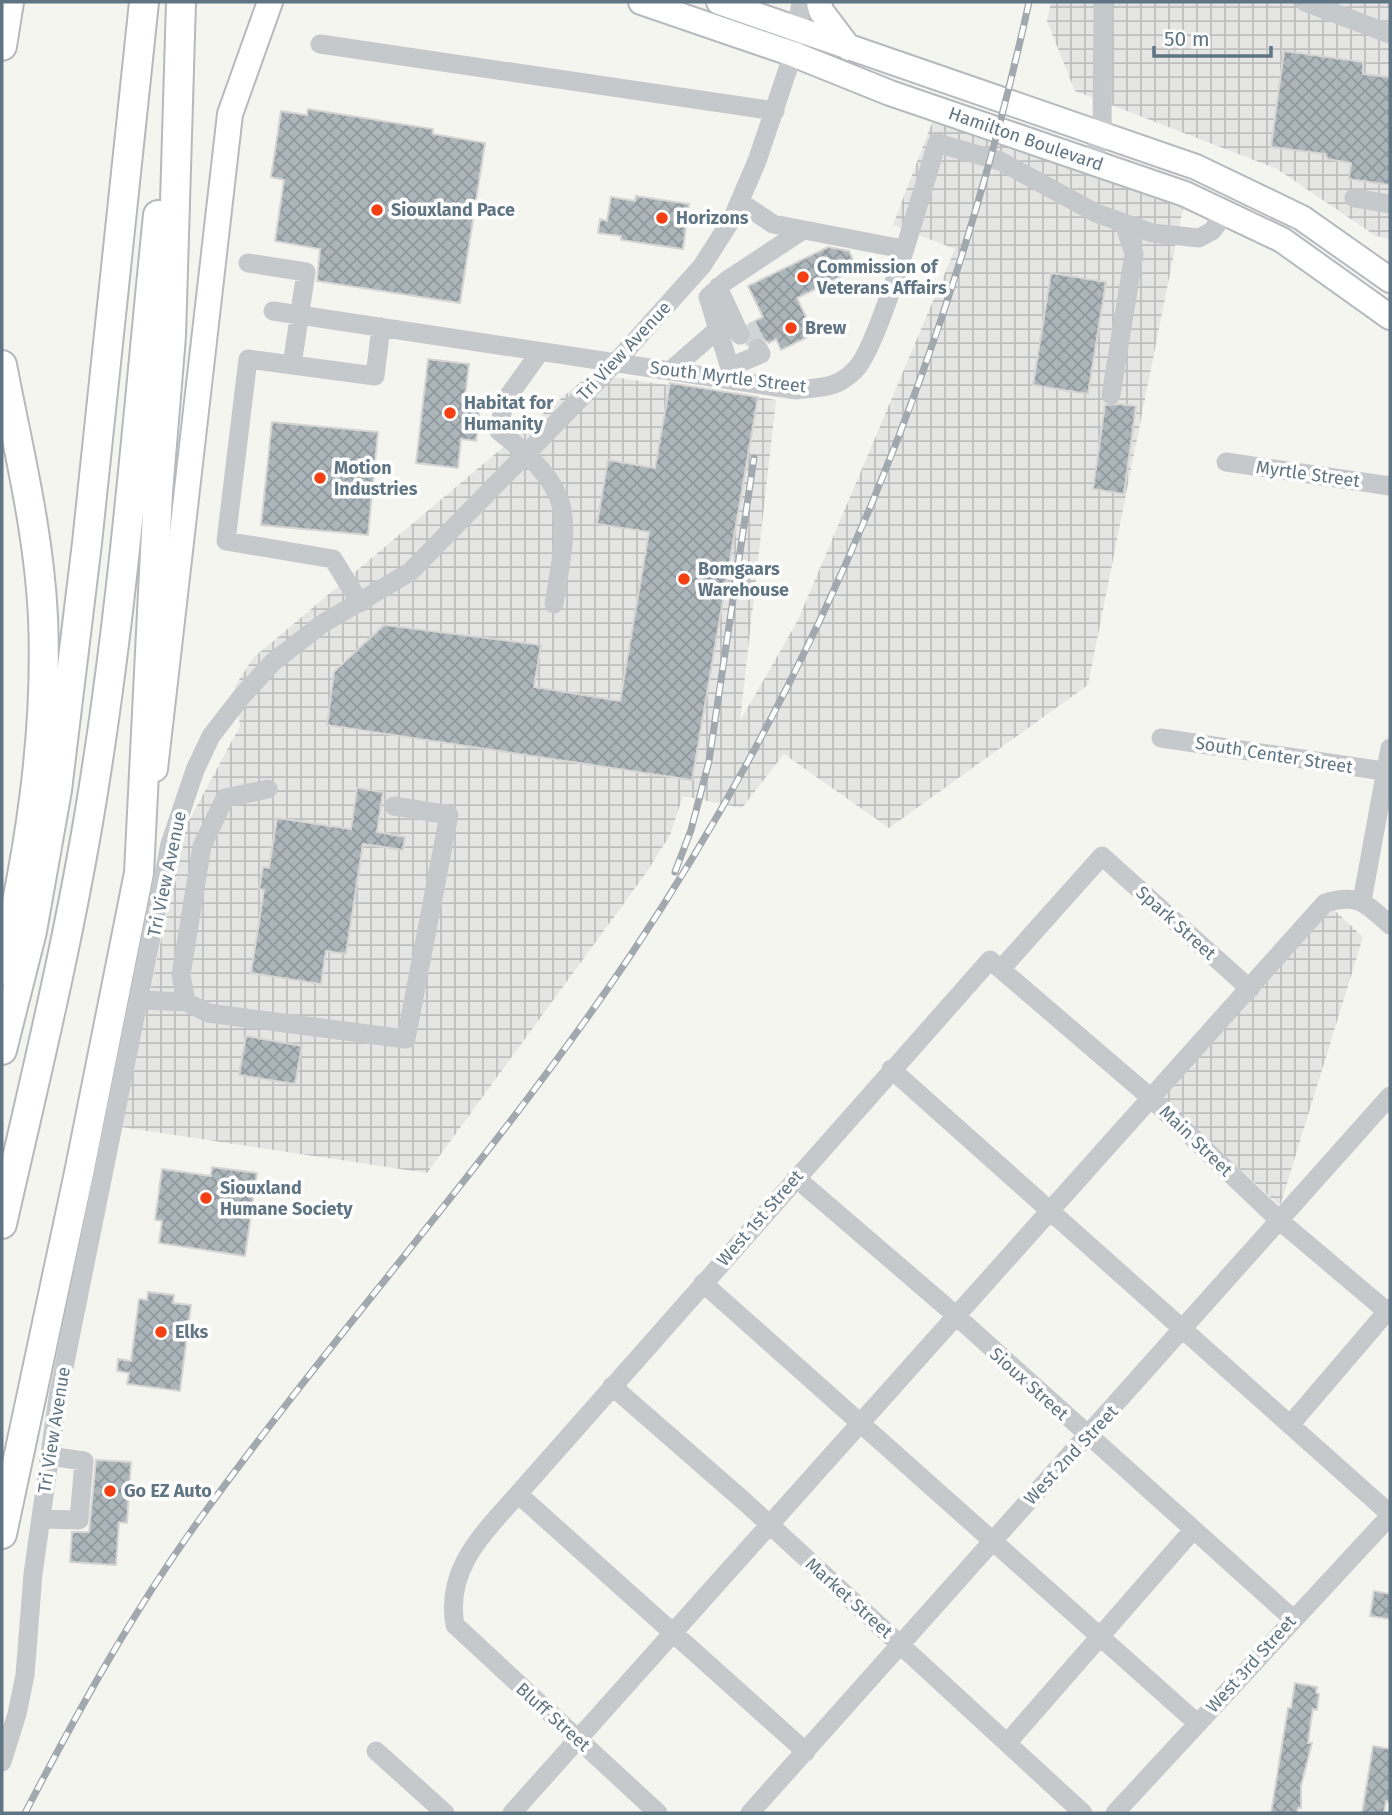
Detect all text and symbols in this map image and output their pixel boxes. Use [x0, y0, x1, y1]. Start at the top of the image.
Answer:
scale bar [1154, 14, 1271, 58]
text: 50 m [1164, 26, 1210, 52]
street label: Hamilton Boulevard [946, 102, 1106, 176]
place label: Siouxland Pace [391, 199, 515, 221]
marker: Siouxland Pace [369, 202, 385, 218]
place label: Horizons [676, 207, 749, 229]
marker: Horizons [654, 210, 670, 226]
place label: Commission of Veterans Affairs [816, 256, 947, 299]
marker: Commission of Veterans Affairs [795, 269, 811, 285]
street label: Tri View Avenue [572, 297, 676, 405]
place label: Brew [805, 317, 847, 339]
marker: Brew [783, 320, 799, 336]
street label: South Myrtle Street [649, 356, 808, 398]
place label: Habitat for Humanity [464, 392, 554, 435]
marker: Habitat for Humanity [442, 405, 458, 421]
street label: Myrtle Street [1255, 456, 1362, 492]
place label: Motion Industries [334, 457, 418, 500]
marker: Motion Industries [312, 470, 328, 486]
place label: Bomgaars Warehouse [698, 558, 789, 601]
marker: Bomgaars Warehouse [676, 571, 692, 587]
street label: South Center Street [1194, 732, 1355, 778]
street label: Tri View Avenue [143, 809, 191, 939]
street label: Spark Street [1132, 881, 1221, 965]
street label: Main Street [1155, 1101, 1237, 1182]
street label: West 1st Street [712, 1165, 808, 1271]
place label: Siouxland Humane Society [220, 1177, 353, 1220]
marker: Siouxland Humane Society [198, 1190, 214, 1206]
place label: Elks [175, 1321, 208, 1343]
marker: Elks [153, 1324, 169, 1340]
street label: Sioux Street [985, 1343, 1073, 1425]
street label: Tri View Avenue [33, 1365, 75, 1495]
street label: West 2nd Street [1019, 1400, 1123, 1509]
place label: Go EZ Auto [124, 1480, 212, 1502]
marker: Go EZ Auto [102, 1483, 118, 1499]
street label: Market Street [801, 1553, 897, 1643]
street label: West 3rd Street [1201, 1610, 1301, 1717]
street label: Bluff Street [511, 1678, 595, 1756]

